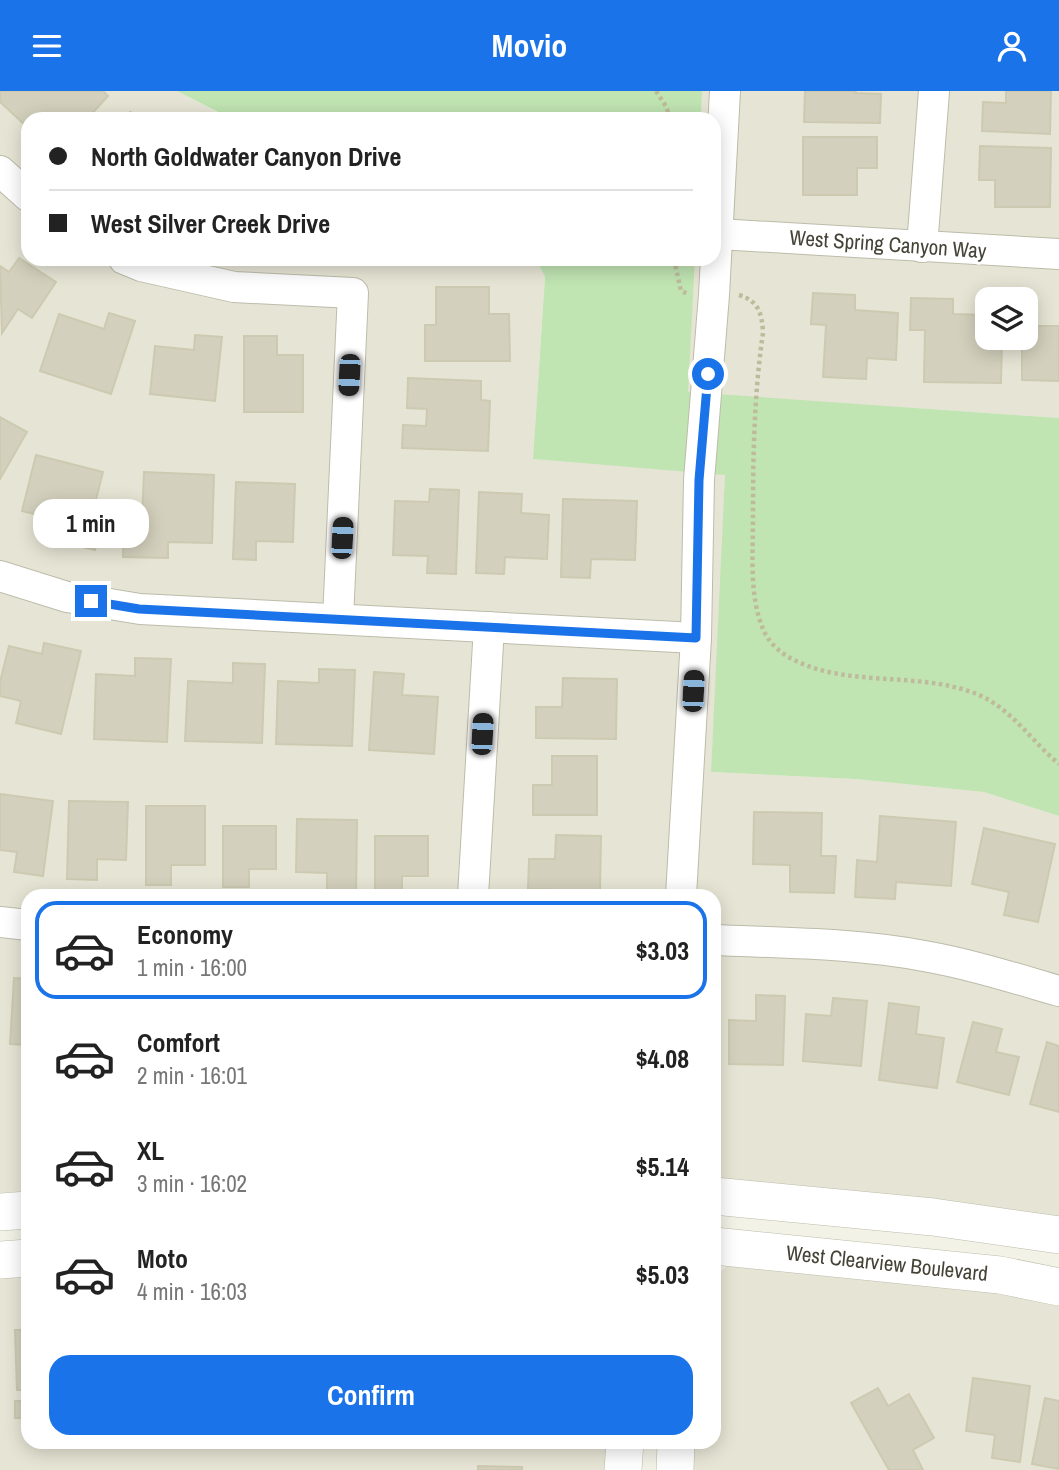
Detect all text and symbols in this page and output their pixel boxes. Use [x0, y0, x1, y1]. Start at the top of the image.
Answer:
text: Movio [492, 24, 567, 67]
icon: menu [28, 27, 66, 65]
icon: person [993, 27, 1031, 65]
text: North Goldwater Canyon Drive [91, 139, 401, 174]
text: West Silver Creek Drive [91, 206, 330, 241]
street label: West Spring Canyon Way [789, 223, 988, 265]
map controls [975, 287, 1038, 350]
button: layers [975, 287, 1038, 350]
car [338, 353, 361, 397]
route start [692, 358, 724, 390]
callout: 1 min [33, 499, 149, 549]
text: 1 min [66, 508, 116, 539]
car [331, 516, 354, 560]
route end [75, 585, 107, 617]
car [682, 669, 705, 713]
car [471, 712, 494, 756]
text: Economy [137, 917, 233, 952]
icon: car [53, 919, 116, 982]
text: $3.03 [636, 933, 689, 968]
text: 1 min · 16:00 [137, 952, 247, 983]
text: Comfort [137, 1025, 220, 1060]
icon: car [53, 1027, 116, 1090]
text: $4.08 [636, 1041, 689, 1076]
text: 2 min · 16:01 [137, 1060, 247, 1091]
text: XL [137, 1133, 164, 1168]
icon: car [53, 1135, 116, 1198]
text: $5.14 [636, 1149, 689, 1184]
text: 3 min · 16:02 [137, 1168, 247, 1199]
street label: West Clearview Boulevard [785, 1238, 989, 1288]
text: Moto [137, 1241, 188, 1276]
icon: car [53, 1243, 116, 1306]
text: $5.03 [636, 1257, 689, 1292]
text: 4 min · 16:03 [137, 1276, 247, 1307]
button: Confirm [49, 1355, 693, 1435]

